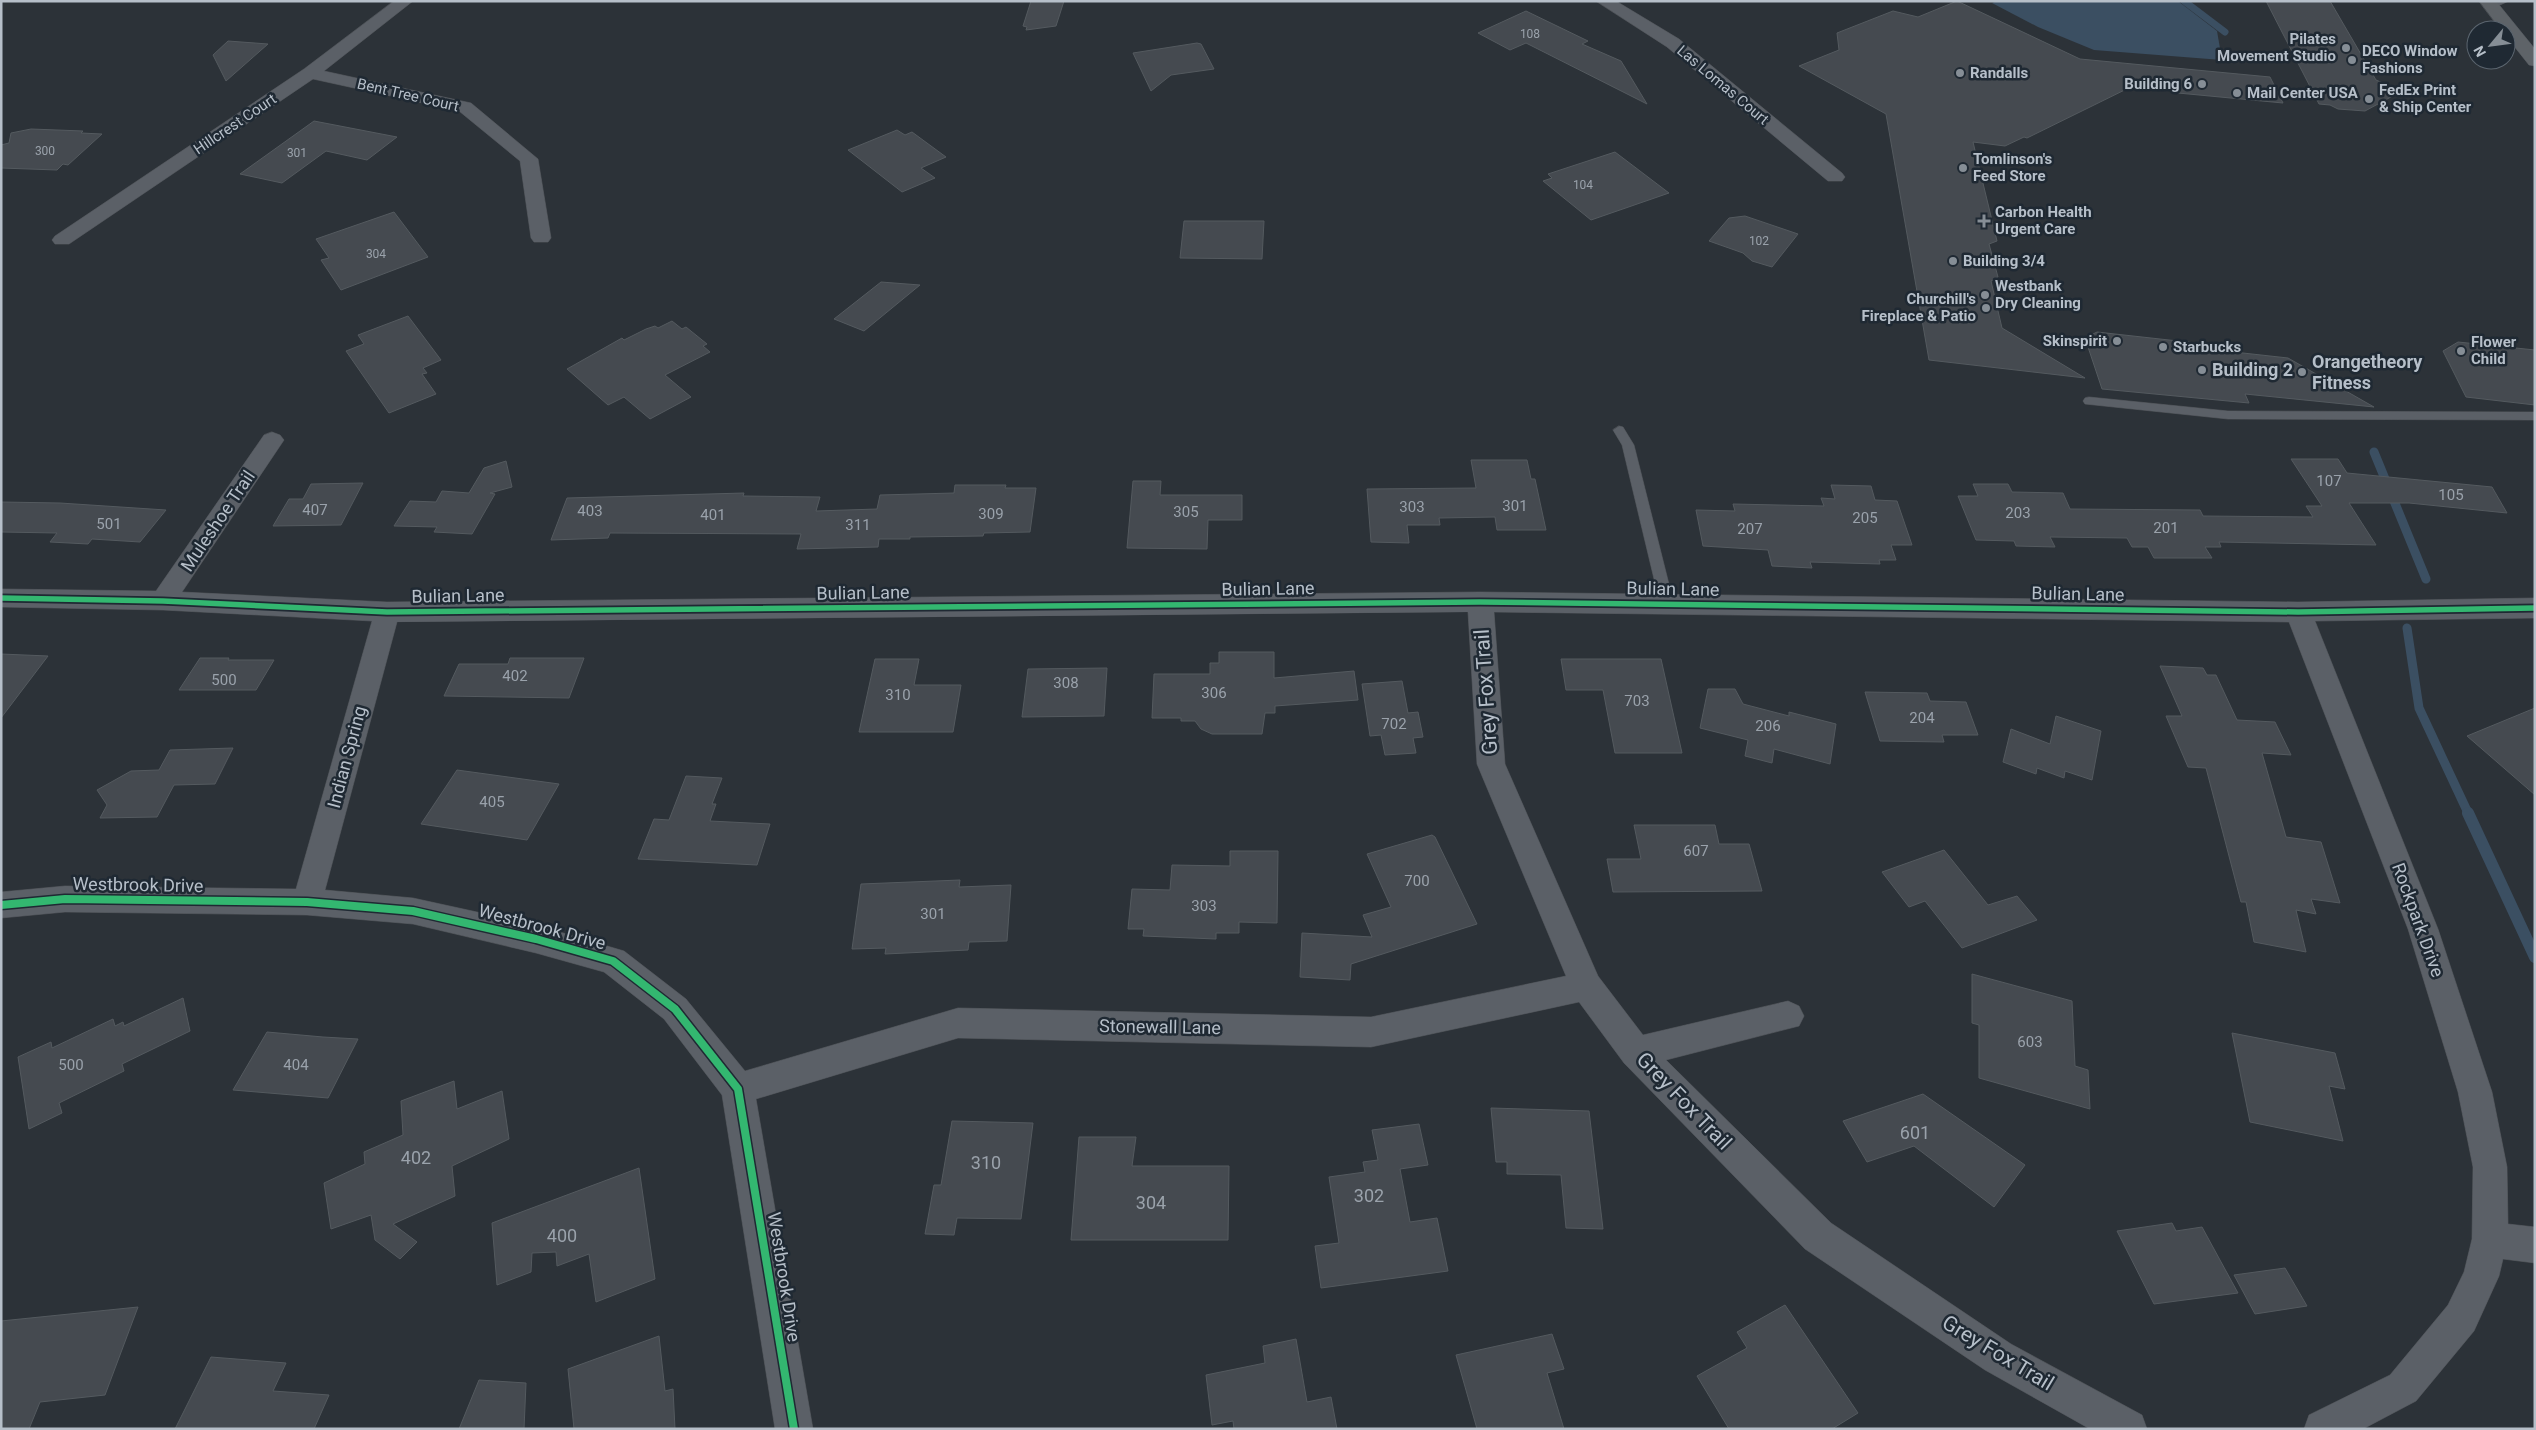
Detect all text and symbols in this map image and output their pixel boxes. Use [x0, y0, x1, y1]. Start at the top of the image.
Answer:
north arrow [2466, 20, 2516, 70]
house number: 108 [1520, 27, 1540, 41]
place label: Pilates Movement Studio [2217, 30, 2336, 65]
street label: Las Lomas Court [1674, 41, 1773, 129]
marker: Pilates Movement Studio [2340, 42, 2352, 54]
place label: DECO Window Fashions [2362, 42, 2458, 77]
text: N [2470, 43, 2489, 60]
marker: DECO Window Fashions [2346, 54, 2358, 66]
place label: Randalls [1970, 64, 2028, 82]
marker: Randalls [1954, 67, 1966, 79]
street label: Bent Tree Court [355, 75, 461, 115]
place label: Building 6 [2124, 75, 2192, 93]
marker: Building 6 [2196, 78, 2208, 90]
place label: FedEx Print & Ship Center [2379, 81, 2472, 116]
place label: Mail Center USA [2247, 84, 2359, 102]
marker: Mail Center USA [2231, 87, 2243, 99]
street label: Hillcrest Court [190, 90, 280, 158]
marker: FedEx Print & Ship Center [2363, 93, 2375, 105]
house number: 300 [35, 144, 55, 158]
house number: 301 [287, 146, 307, 160]
place label: Tomlinson's Feed Store [1973, 150, 2053, 185]
marker: Tomlinson's Feed Store [1957, 162, 1969, 174]
house number: 104 [1573, 178, 1593, 192]
place label: Carbon Health Urgent Care [1995, 203, 2092, 238]
marker: Carbon Health Urgent Care [1977, 214, 1991, 228]
house number: 102 [1749, 234, 1769, 248]
house number: 304 [366, 247, 386, 261]
place label: Building 3/4 [1963, 252, 2045, 270]
marker: Building 3/4 [1947, 255, 1959, 267]
place label: Westbank Dry Cleaning [1995, 277, 2081, 312]
marker: Westbank Dry Cleaning [1979, 289, 1991, 301]
place label: Churchill's Fireplace & Patio [1862, 290, 1976, 325]
marker: Churchill's Fireplace & Patio [1980, 302, 1992, 314]
place label: Skinspirit [2043, 332, 2107, 350]
place label: Flower Child [2471, 333, 2517, 368]
marker: Skinspirit [2111, 335, 2123, 347]
place label: Starbucks [2173, 338, 2241, 356]
marker: Starbucks [2157, 341, 2169, 353]
marker: Flower Child [2455, 345, 2467, 357]
place label: Orangetheory Fitness [2312, 351, 2423, 393]
place label: Building 2 [2212, 359, 2293, 380]
marker: Building 2 [2196, 364, 2208, 376]
marker: Orangetheory Fitness [2296, 366, 2308, 378]
street label: Muleshoe Trail [176, 466, 259, 575]
house number: 107 [2316, 472, 2342, 490]
house number: 105 [2438, 486, 2464, 504]
house number: 301 [1502, 497, 1528, 515]
house number: 303 [1399, 498, 1425, 516]
house number: 407 [302, 501, 328, 519]
house number: 403 [577, 502, 603, 520]
house number: 305 [1173, 503, 1199, 521]
house number: 203 [2005, 504, 2031, 522]
house number: 309 [978, 505, 1004, 523]
house number: 401 [700, 506, 726, 524]
house number: 205 [1852, 509, 1878, 527]
house number: 501 [96, 515, 122, 533]
house number: 311 [845, 516, 871, 534]
house number: 201 [2153, 519, 2179, 537]
house number: 207 [1737, 520, 1763, 538]
street label: Bulian Lane [1221, 577, 1315, 600]
street label: Bulian Lane [1626, 577, 1720, 600]
street label: Bulian Lane [816, 581, 910, 604]
street label: Bulian Lane [2031, 582, 2125, 605]
street label: Bulian Lane [411, 584, 505, 607]
street label: Grey Fox Trail [1470, 628, 1502, 756]
house number: 402 [502, 667, 528, 685]
house number: 500 [211, 671, 237, 689]
house number: 308 [1053, 674, 1079, 692]
house number: 306 [1201, 684, 1227, 702]
house number: 310 [885, 686, 911, 704]
house number: 703 [1624, 692, 1650, 710]
street label: Indian Spring [323, 703, 370, 810]
house number: 204 [1909, 709, 1935, 727]
house number: 702 [1381, 715, 1407, 733]
house number: 206 [1755, 717, 1781, 735]
house number: 405 [479, 793, 505, 811]
house number: 607 [1683, 842, 1709, 860]
street label: Rockpark Drive [2388, 860, 2449, 980]
house number: 700 [1404, 872, 1430, 890]
street label: Westbrook Drive [72, 873, 204, 896]
house number: 303 [1191, 897, 1217, 915]
street label: Westbrook Drive [476, 899, 608, 954]
house number: 301 [920, 905, 946, 923]
street label: Stonewall Lane [1099, 1015, 1221, 1038]
house number: 603 [2017, 1033, 2043, 1051]
street label: Grey Fox Trail [1632, 1047, 1736, 1155]
house number: 500 [58, 1056, 84, 1074]
house number: 404 [283, 1056, 309, 1074]
house number: 601 [1900, 1122, 1930, 1143]
house number: 402 [401, 1147, 431, 1168]
house number: 310 [971, 1152, 1001, 1173]
house number: 302 [1354, 1185, 1384, 1206]
house number: 304 [1136, 1192, 1166, 1213]
street label: Westbrook Drive [764, 1211, 805, 1343]
house number: 400 [547, 1225, 577, 1246]
street label: Grey Fox Trail [1938, 1310, 2058, 1396]

